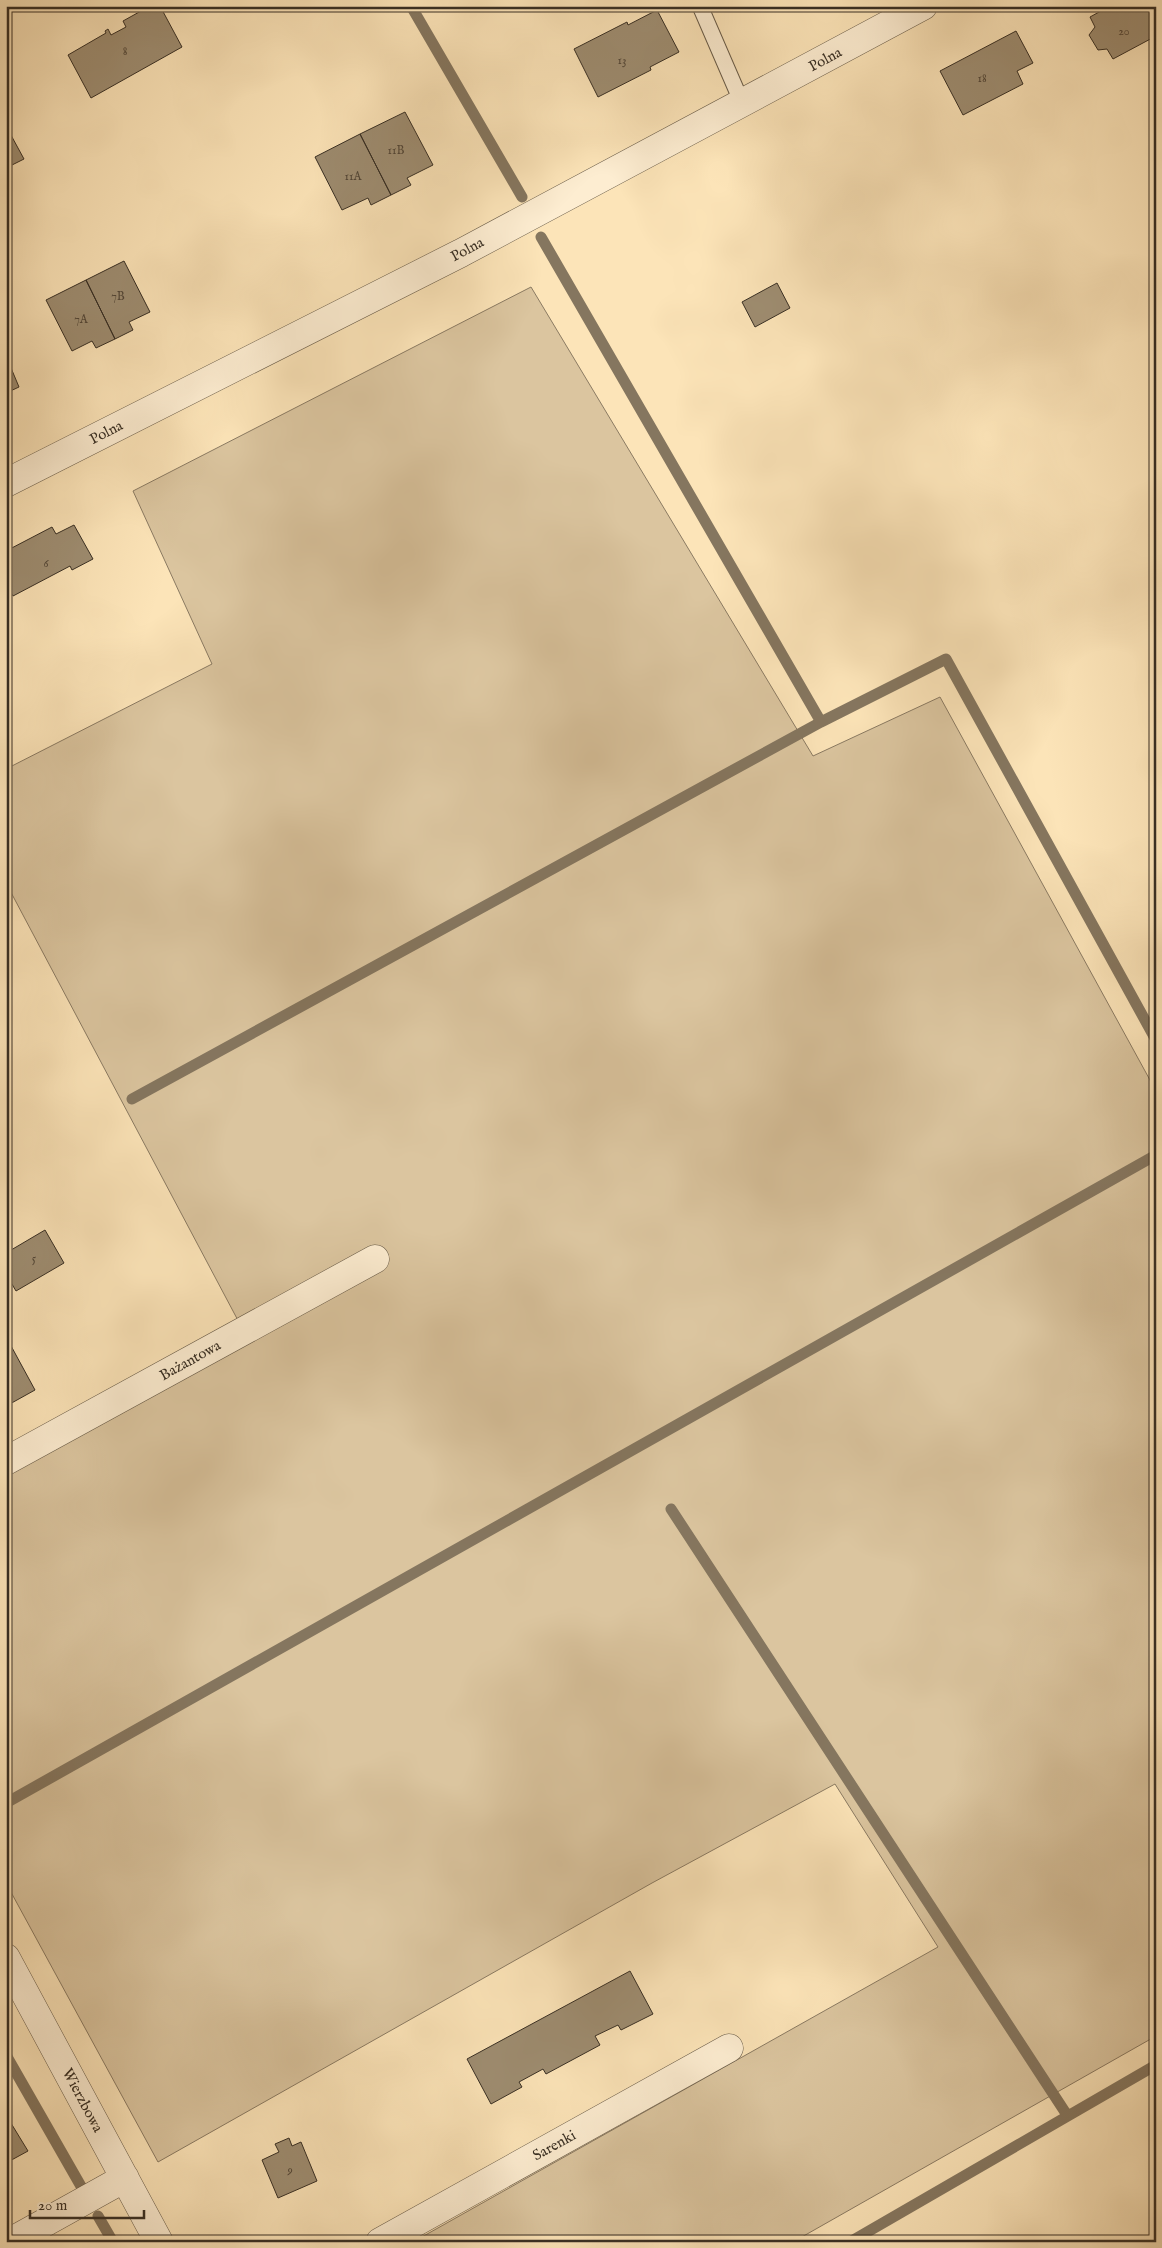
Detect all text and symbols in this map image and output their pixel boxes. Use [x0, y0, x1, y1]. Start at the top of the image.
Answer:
house number: 20 [1118, 24, 1130, 39]
street label: Polna [805, 43, 846, 76]
house number: 8 [123, 44, 128, 59]
house number: 13 [618, 53, 626, 68]
house number: 18 [977, 71, 987, 86]
house number: 11B [388, 143, 404, 158]
house number: 11A [344, 169, 362, 184]
street label: Polna [447, 233, 488, 266]
house number: 7B [111, 289, 125, 304]
house number: 7A [74, 312, 89, 327]
street label: Polna [86, 416, 127, 449]
house number: 6 [43, 556, 49, 571]
house number: 5 [32, 1251, 37, 1266]
street label: Bażantowa [156, 1336, 225, 1385]
street label: Wierzbowa [58, 2065, 108, 2136]
street label: Sarenki [529, 2126, 579, 2165]
house number: 9 [286, 2163, 293, 2178]
scale bar [30, 2188, 144, 2220]
text: 20 m [38, 2196, 68, 2215]

